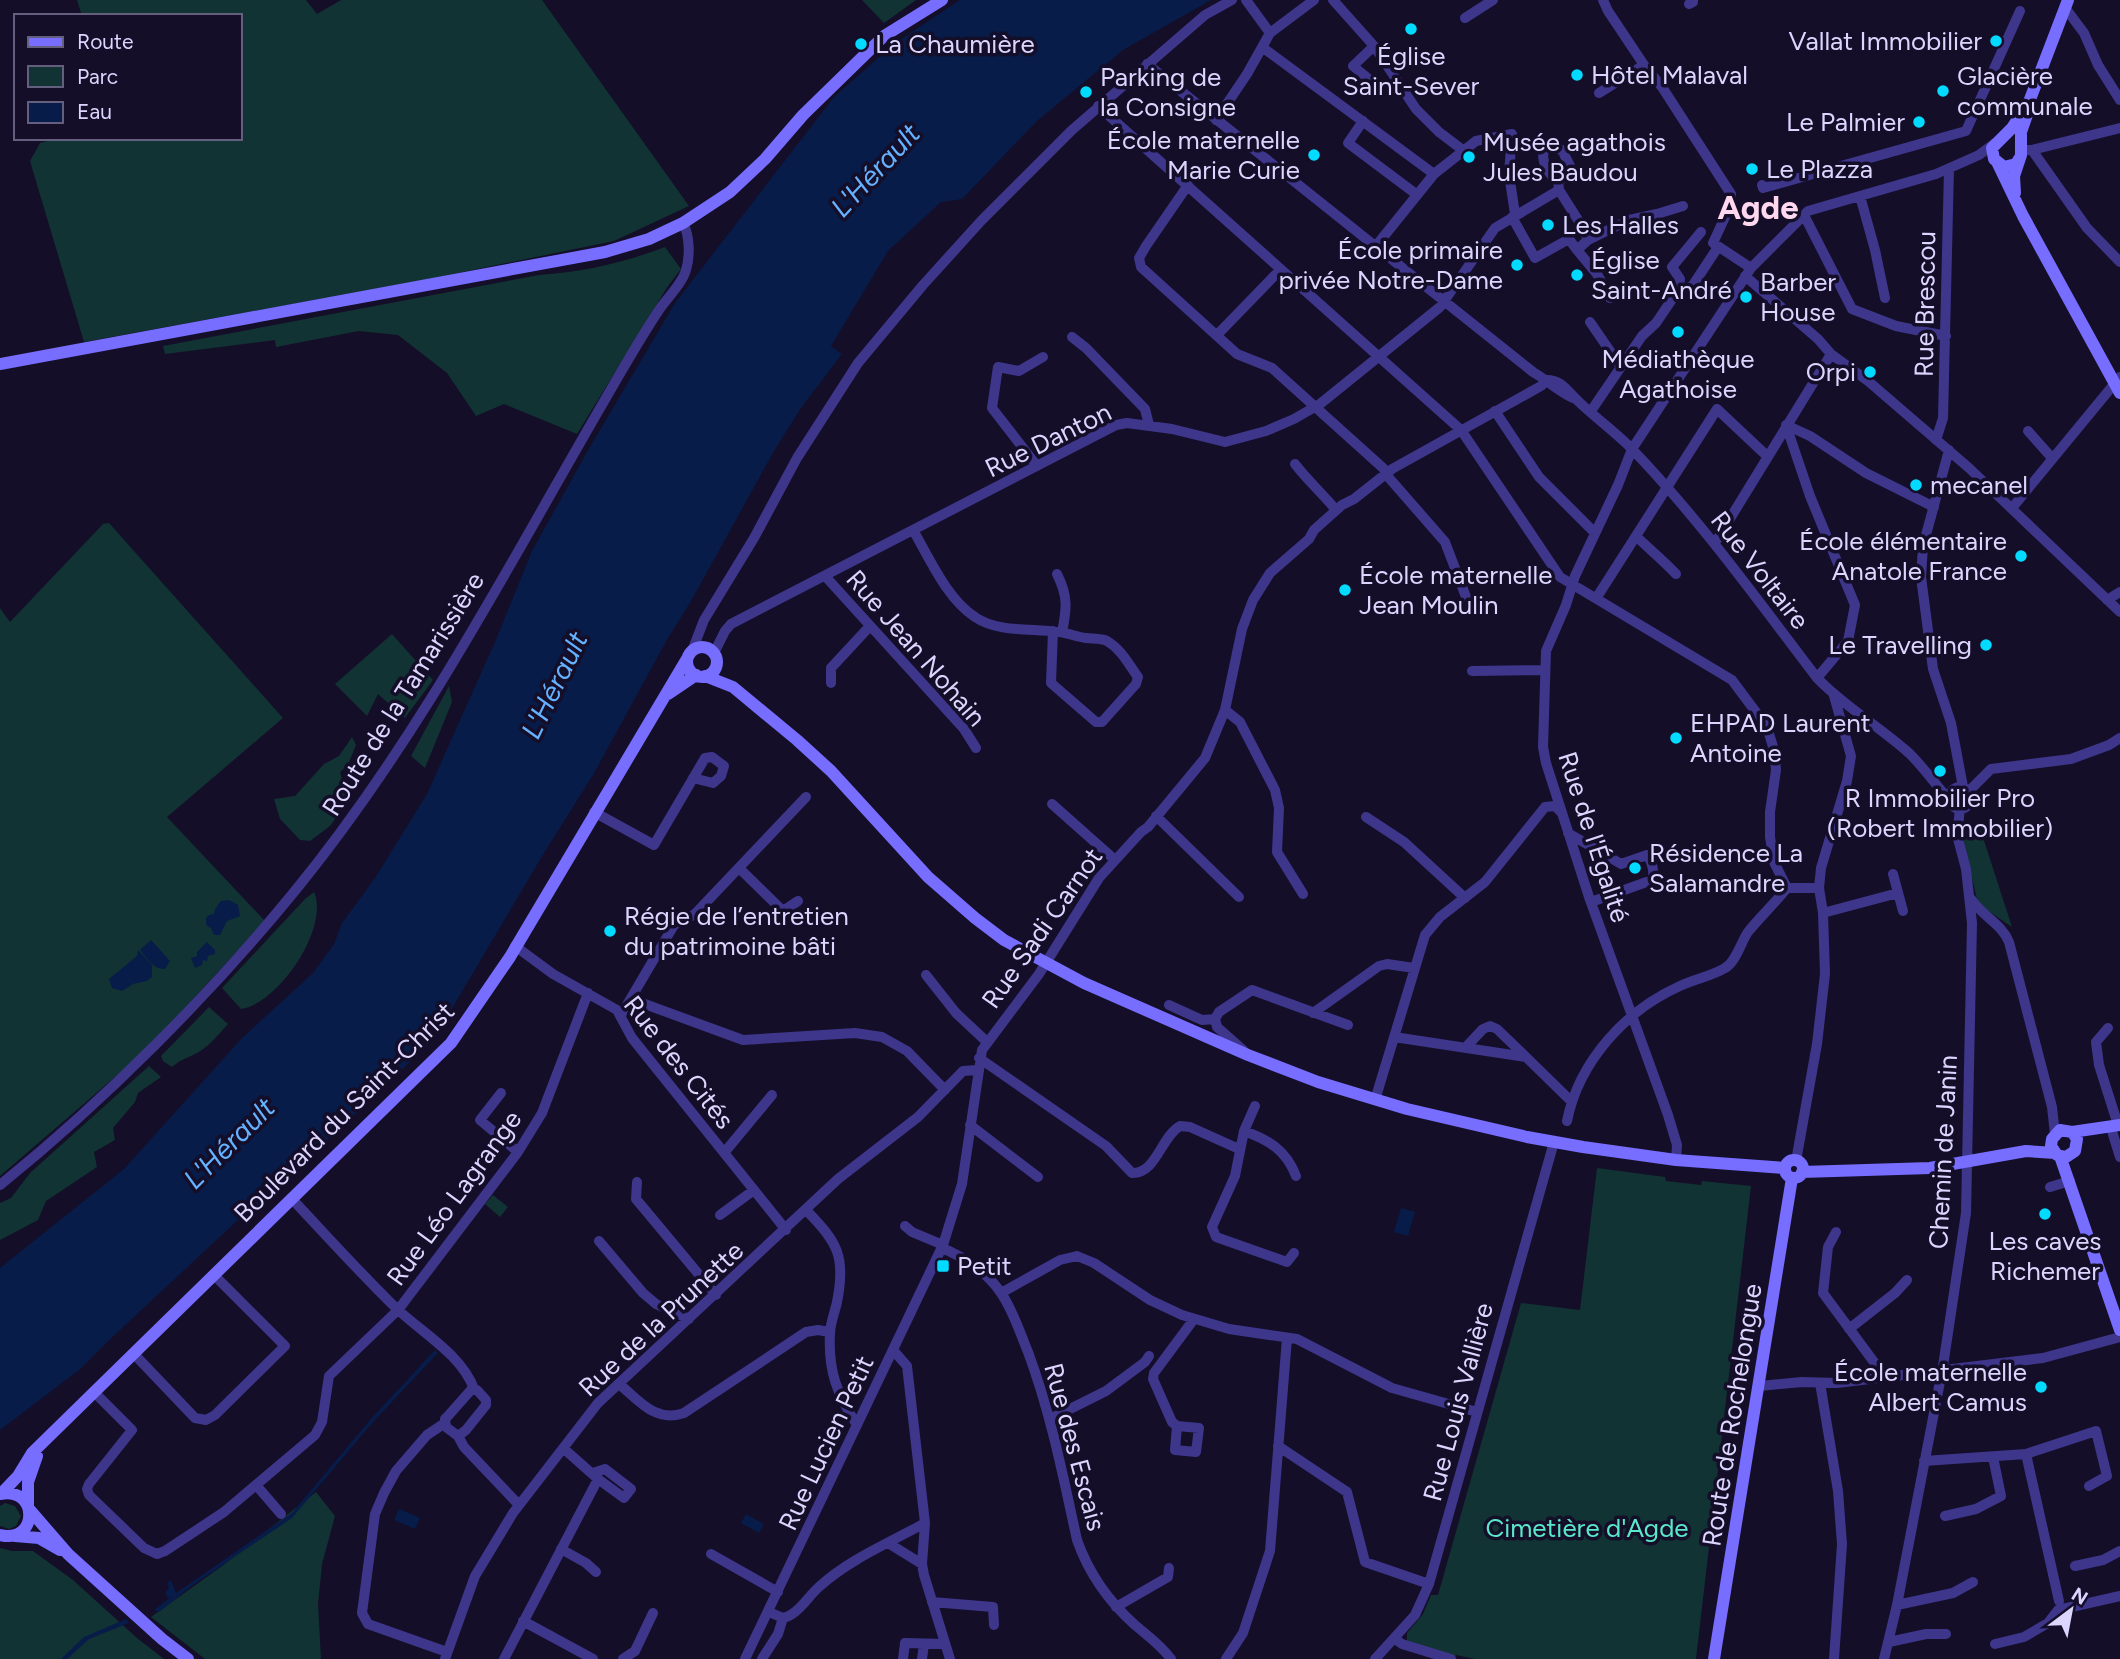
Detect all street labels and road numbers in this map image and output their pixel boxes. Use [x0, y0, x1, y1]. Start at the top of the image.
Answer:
street label: Rue Brescou [1908, 231, 1942, 377]
street label: Rue Danton [980, 396, 1116, 484]
street label: Rue Voltaire [1704, 505, 1816, 635]
street label: Rue Jean Nohain [839, 563, 993, 733]
street label: Route de la Tamarissière [315, 566, 491, 822]
street label: Rue de l'Égalité [1551, 747, 1637, 927]
street label: Rue Sadi Carnot [975, 841, 1109, 1014]
street label: Rue des Cités [617, 989, 741, 1135]
street label: Boulevard du Saint-Christ [227, 995, 461, 1229]
street label: Chemin de Janin [1922, 1054, 1964, 1250]
street label: Rue Léo Lagrange [380, 1104, 528, 1292]
street label: Rue de la Prunette [572, 1235, 750, 1403]
street label: Route de Rochelongue [1695, 1281, 1769, 1549]
street label: Rue Louis Vallière [1416, 1299, 1500, 1505]
street label: Rue Lucien Petit [771, 1350, 881, 1536]
street label: Rue des Escais [1037, 1360, 1113, 1534]

